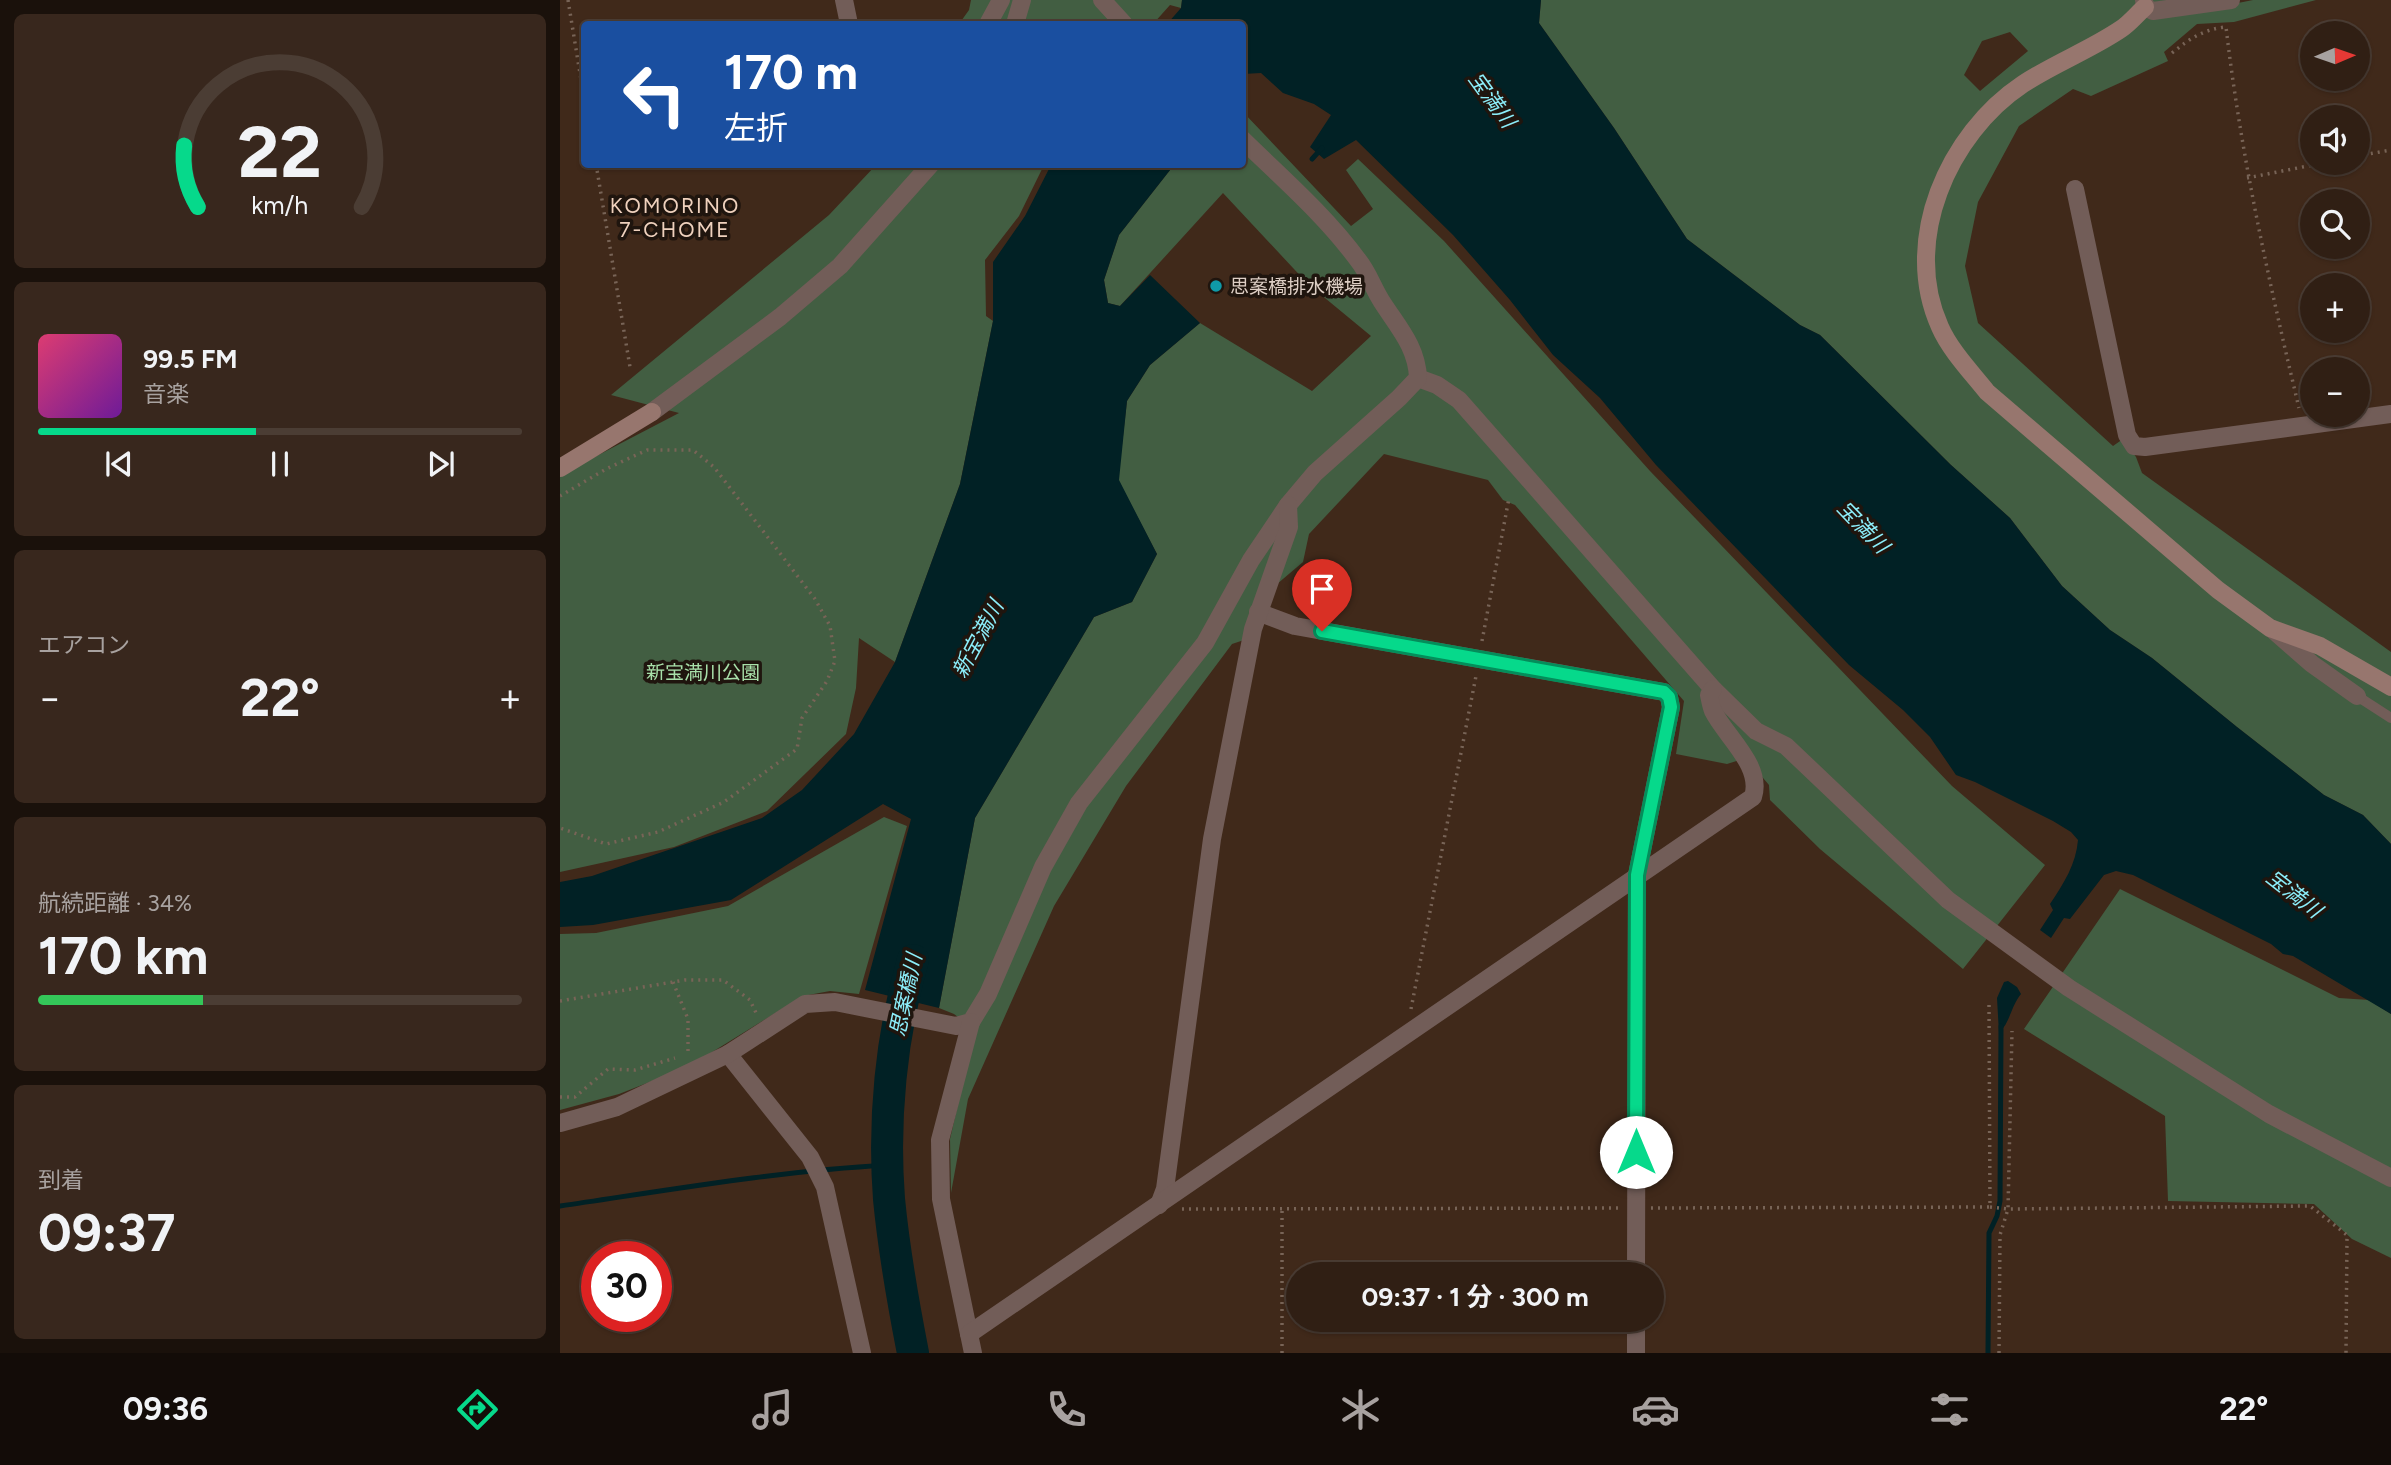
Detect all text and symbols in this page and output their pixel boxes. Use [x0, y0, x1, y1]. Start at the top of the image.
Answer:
north arrow [2300, 21, 2370, 91]
map controls [2300, 21, 2370, 427]
text: 170 m [724, 42, 858, 101]
icon: left [609, 49, 700, 140]
water label: 宝満川 [1464, 67, 1522, 134]
button: sound [2300, 105, 2370, 175]
text: 22 [238, 108, 322, 195]
text: 左折 [724, 109, 788, 147]
button: search [2300, 189, 2370, 259]
text: km/h [251, 190, 309, 220]
district label: KOMORINO 7-CHOME [610, 193, 740, 242]
button: + [2300, 273, 2370, 343]
place label: 思案橋排水機場 [1230, 275, 1363, 298]
marker: 思案橋排水機場 [1208, 278, 1224, 294]
text: 99.5 FM [143, 343, 238, 375]
button: − [2300, 357, 2370, 427]
text: 音楽 [143, 380, 189, 408]
icon: previous [100, 445, 138, 483]
icon: pause [261, 445, 299, 483]
icon: next [422, 445, 460, 483]
water label: 宝満川 [1832, 495, 1896, 559]
pin [1292, 559, 1352, 631]
icon: arrive [1303, 570, 1341, 608]
water label: 新宝満川 [947, 594, 1009, 682]
text: エアコン [38, 631, 130, 659]
park label: 新宝満川公園 [646, 661, 760, 684]
text: 22° [240, 667, 320, 729]
text: − [38, 675, 62, 721]
text: + [498, 675, 522, 721]
water label: 宝満川 [2262, 864, 2328, 924]
text: 航続距離 · 34% [38, 889, 192, 917]
text: 170 km [38, 925, 208, 987]
water label: 思案橋川 [885, 949, 927, 1039]
position arrow [1599, 1115, 1673, 1189]
text: 到着 [38, 1166, 84, 1194]
text: 09:37 [38, 1202, 175, 1264]
speed limit sign: 30 [581, 1241, 672, 1332]
text: 09:37 · 1 分 · 300 m [1361, 1281, 1589, 1313]
icon: directions [453, 1385, 502, 1434]
icon: music [748, 1385, 797, 1434]
icon: phone [1042, 1385, 1091, 1434]
icon: climate [1336, 1385, 1385, 1434]
icon: car [1631, 1385, 1680, 1434]
icon: filters [1925, 1385, 1974, 1434]
text: 09:36 [123, 1390, 208, 1428]
text: 22° [2219, 1390, 2268, 1428]

